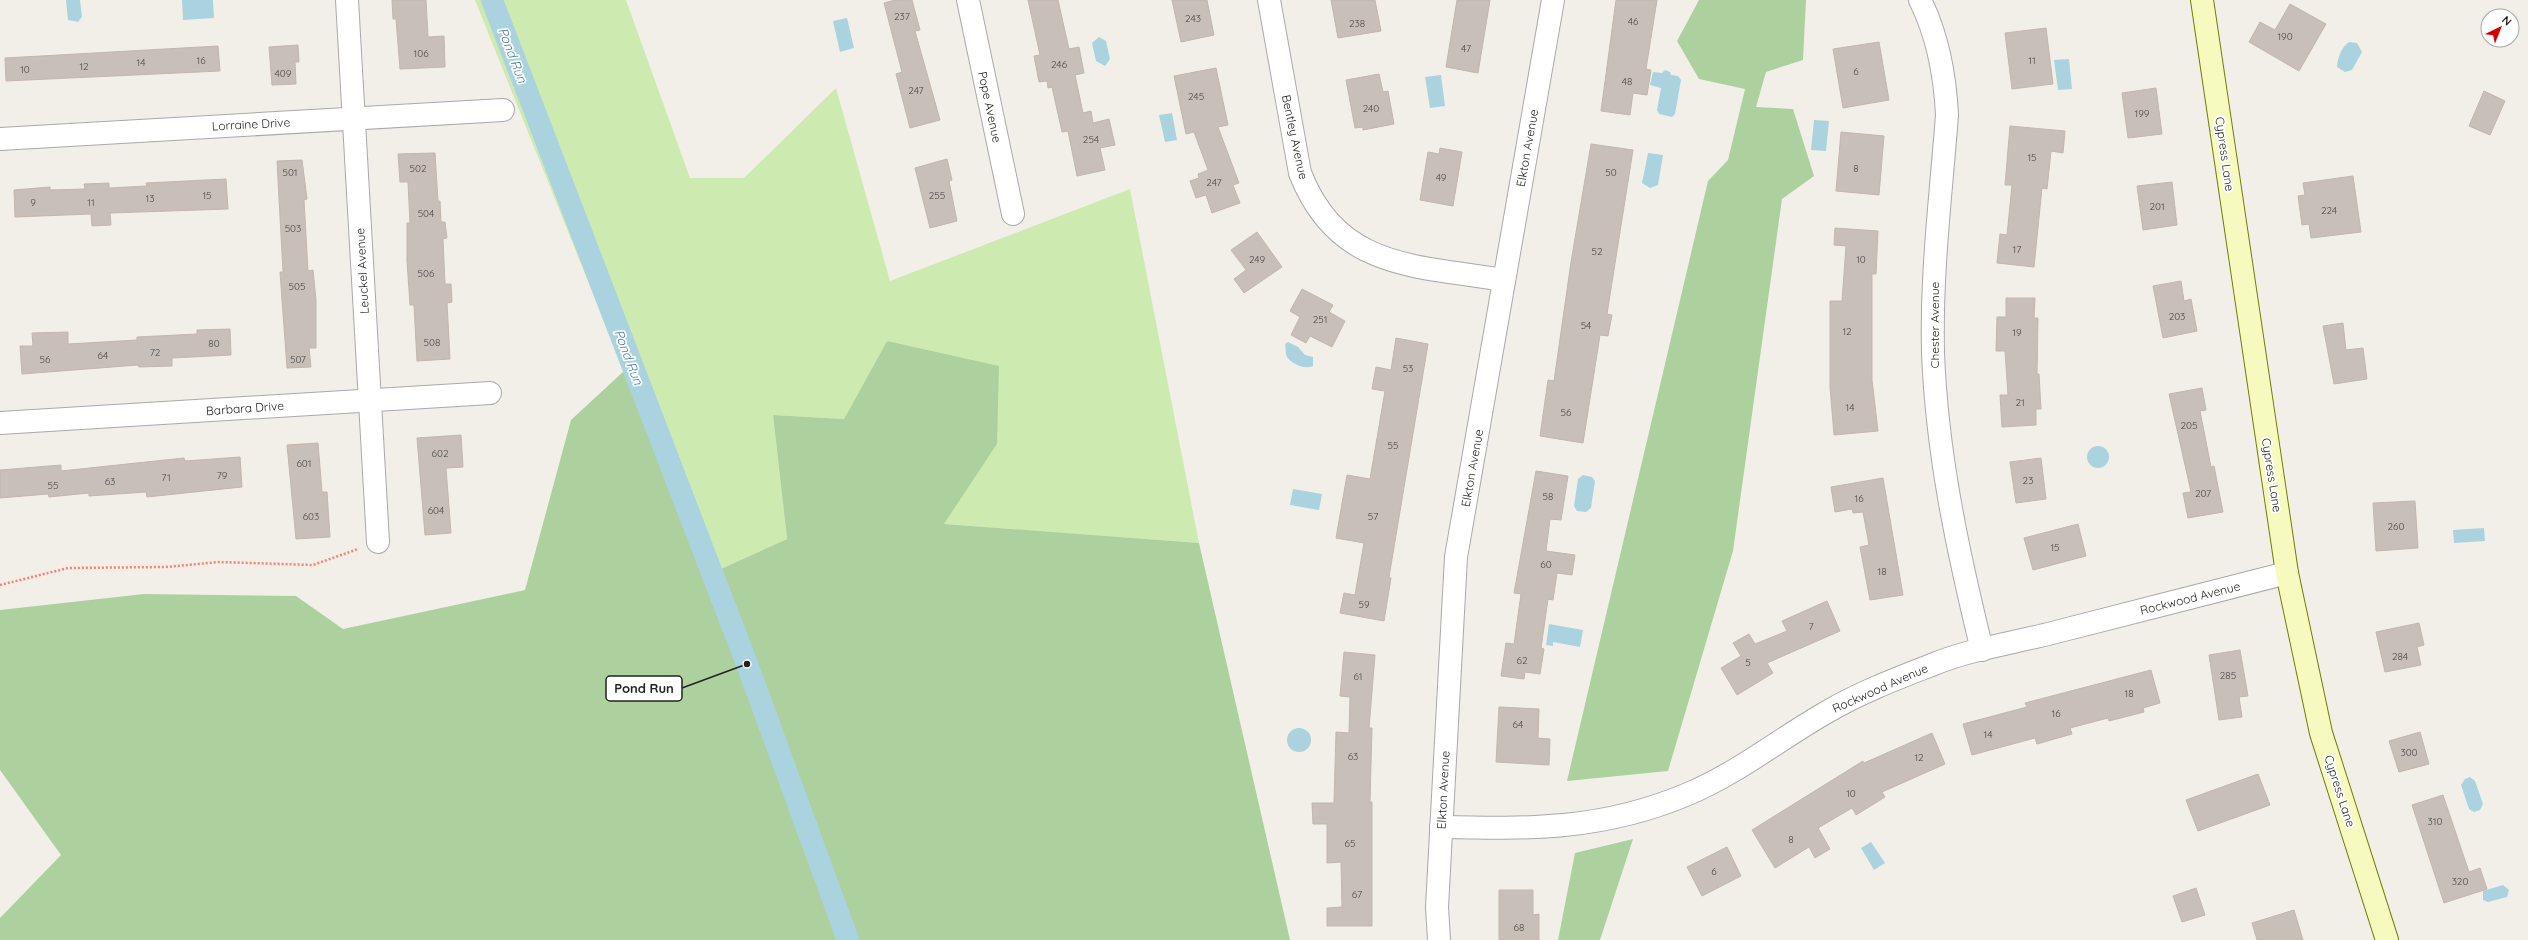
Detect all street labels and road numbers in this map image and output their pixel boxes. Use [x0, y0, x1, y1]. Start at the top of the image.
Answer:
street label: Pope Avenue [975, 70, 1005, 144]
street label: Bentley Avenue [1279, 93, 1311, 181]
street label: Elkton Avenue [1513, 108, 1541, 188]
street label: Lorraine Drive [211, 114, 291, 134]
street label: Cypress Lane [2212, 116, 2238, 192]
street label: Leuckel Avenue [352, 227, 372, 314]
street label: Chester Avenue [1927, 281, 1942, 368]
street label: Barbara Drive [205, 398, 285, 418]
street label: Elkton Avenue [1458, 428, 1486, 508]
street label: Cypress Lane [2259, 437, 2285, 513]
street label: Rockwood Avenue [2138, 578, 2242, 618]
street label: Rockwood Avenue [1830, 660, 1930, 716]
street label: Elkton Avenue [1433, 750, 1453, 830]
street label: Cypress Lane [2321, 753, 2359, 829]

